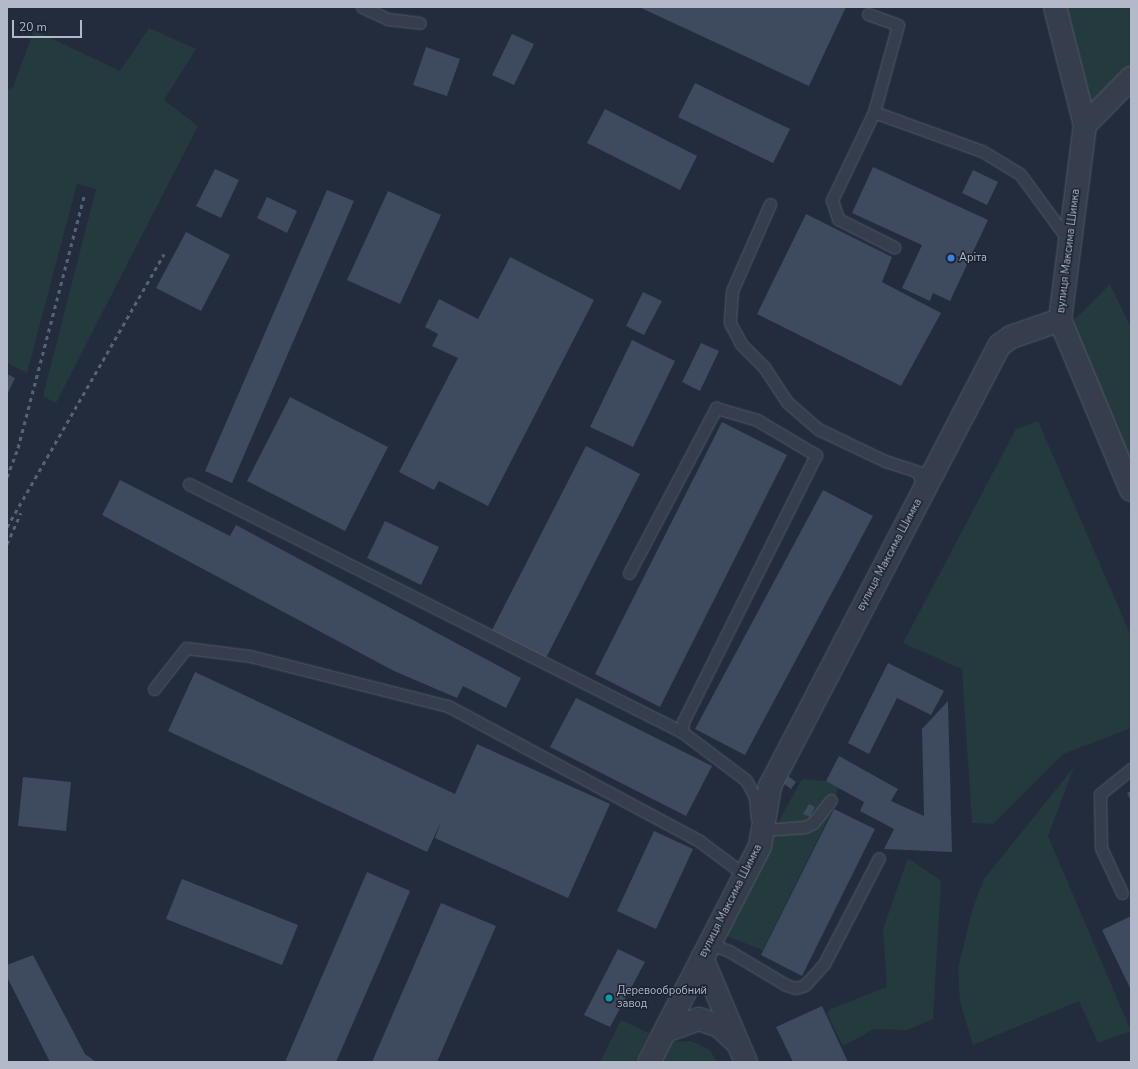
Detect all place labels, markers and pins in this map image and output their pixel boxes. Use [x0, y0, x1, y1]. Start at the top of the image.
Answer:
place label: Аріта [959, 251, 987, 265]
marker: Аріта [946, 253, 956, 263]
place label: Деревообробний завод [617, 985, 707, 1011]
marker: Деревообробний завод [604, 993, 614, 1003]

